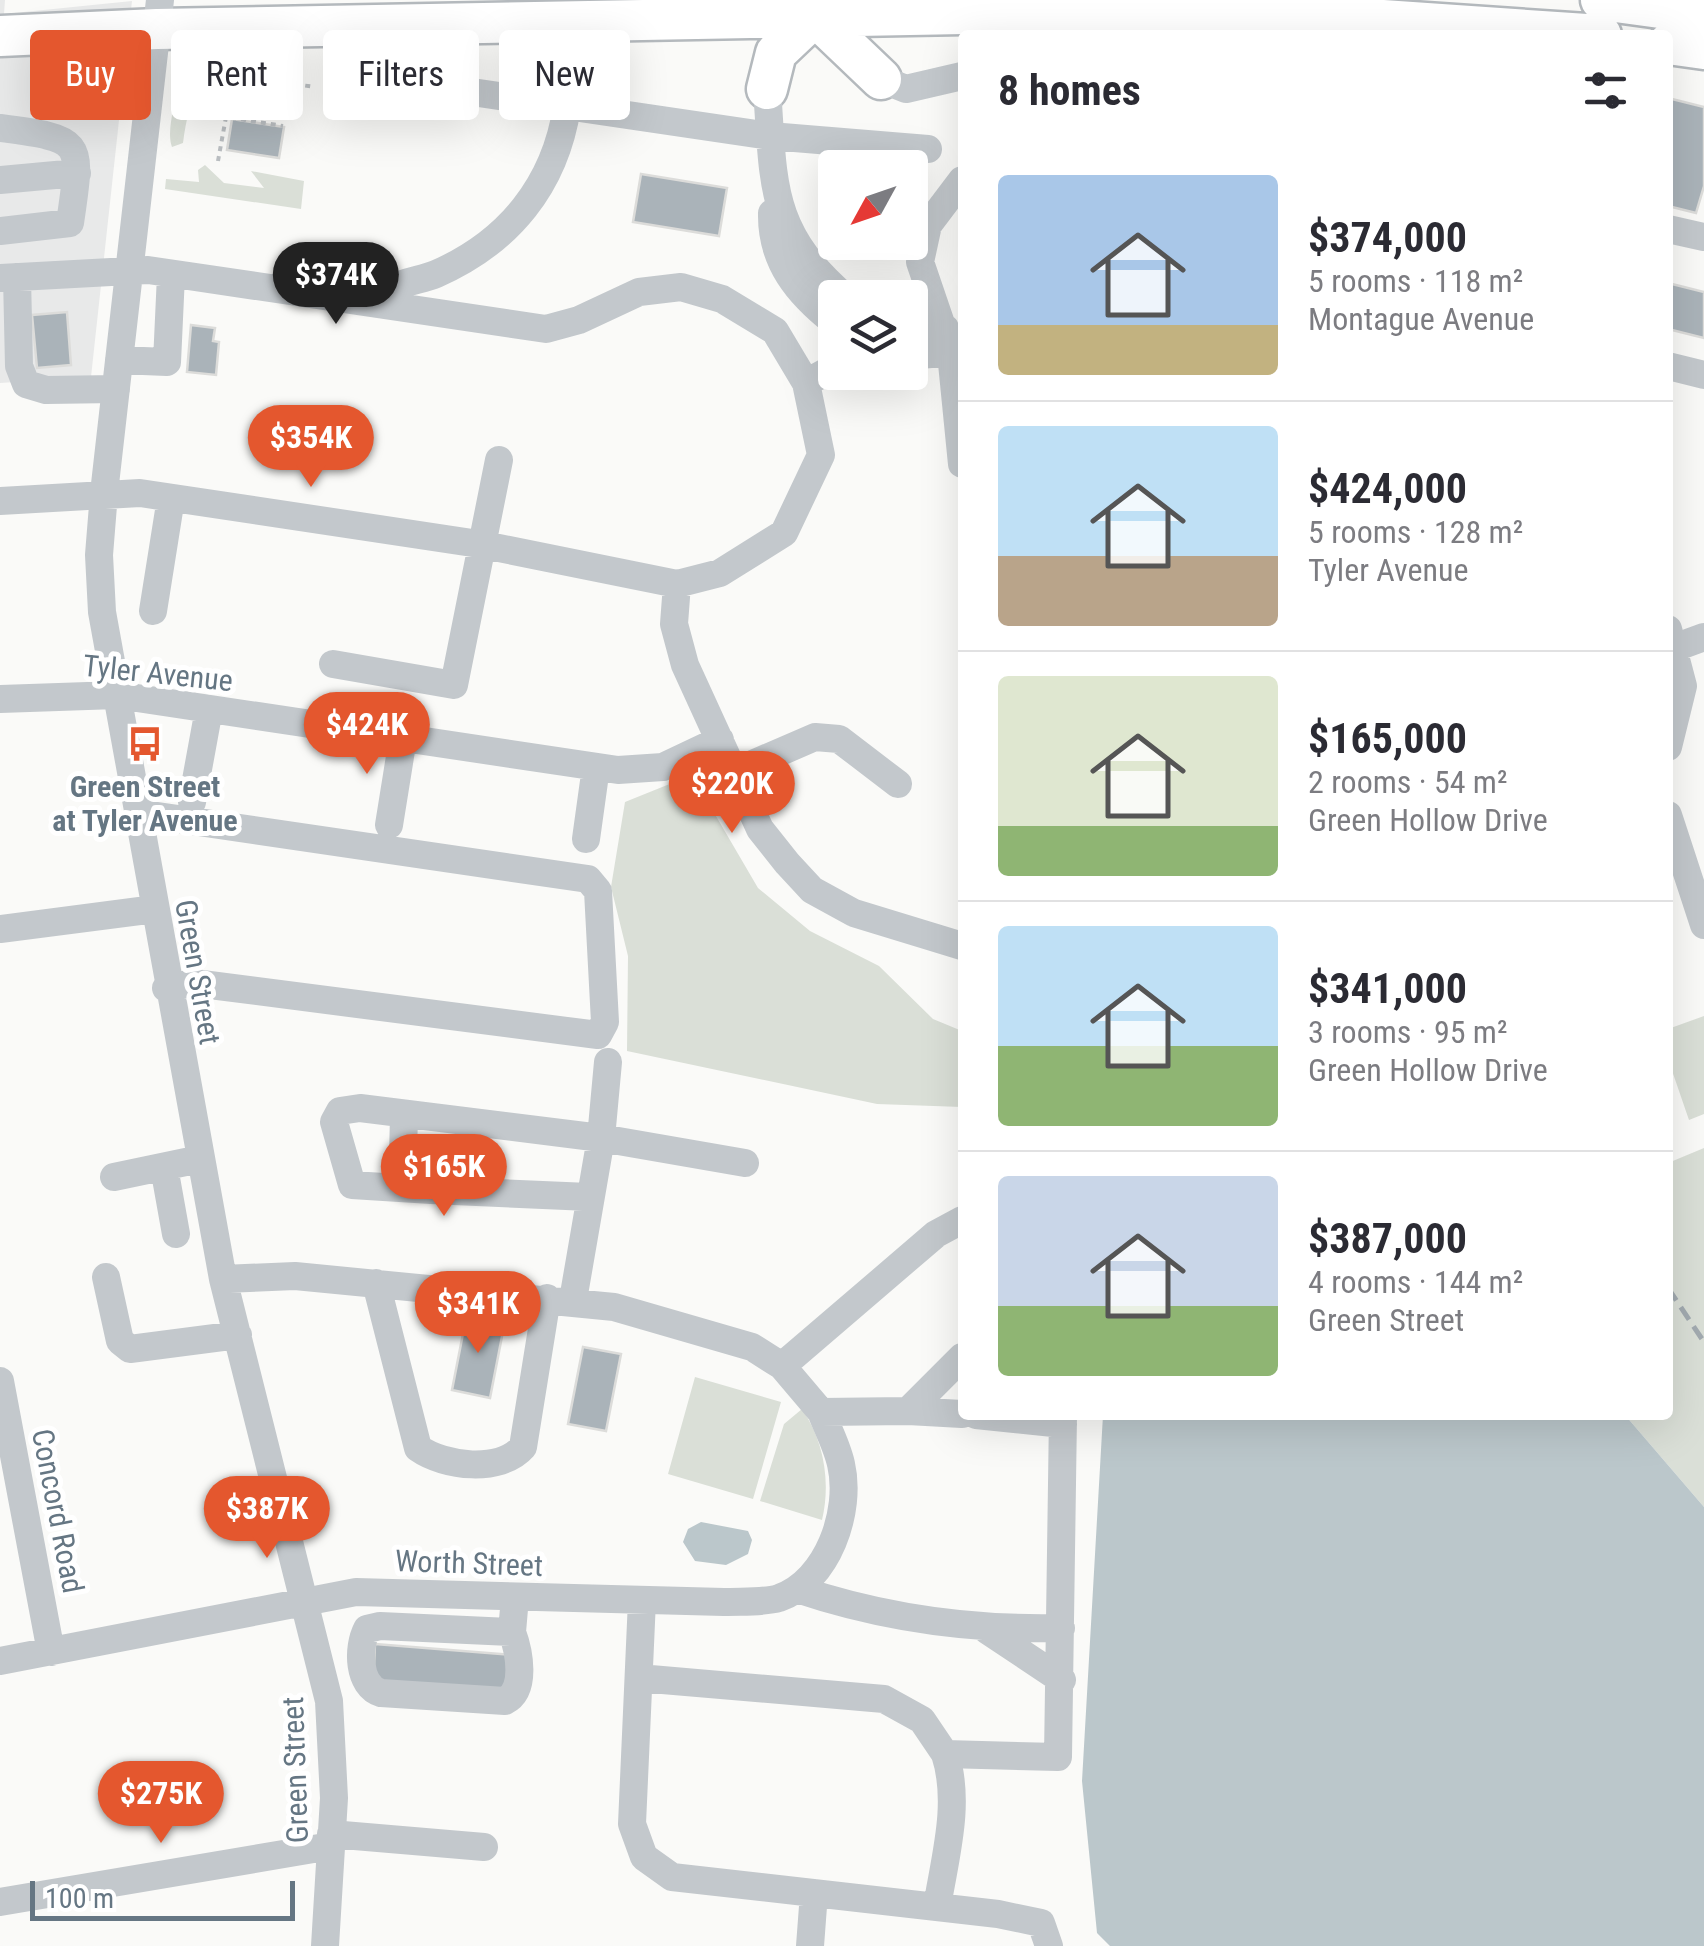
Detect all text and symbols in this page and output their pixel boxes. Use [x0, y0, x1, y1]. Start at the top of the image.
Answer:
chip: Buy [30, 30, 151, 120]
chip: Rent [171, 30, 303, 120]
chip: Filters [323, 30, 479, 120]
chip: New [499, 30, 630, 120]
icon: filters [1578, 63, 1633, 118]
text: 8 homes [998, 66, 1141, 115]
north arrow [818, 150, 928, 260]
map controls [818, 150, 928, 390]
text: $374,000 [1308, 213, 1467, 262]
icon: home [1078, 215, 1198, 335]
pin: $374K [266, 242, 406, 327]
text: $374K [295, 255, 377, 293]
text: 5 rooms · 118 m² [1308, 262, 1523, 300]
button: layers [818, 280, 928, 390]
text: Montague Avenue [1308, 300, 1534, 338]
pin: $354K [241, 405, 381, 490]
text: $354K [270, 418, 352, 456]
text: $424,000 [1308, 464, 1467, 513]
icon: home [1078, 466, 1198, 586]
text: 5 rooms · 128 m² [1308, 513, 1523, 551]
text: Tyler Avenue [1308, 551, 1468, 589]
street label: Tyler Avenue [81, 648, 235, 698]
pin: $424K [297, 692, 437, 777]
text: $424K [326, 705, 408, 743]
text: $165,000 [1308, 714, 1467, 763]
icon: home [1078, 716, 1198, 836]
bus stop icon: Green Street at Tyler Avenue [126, 725, 164, 763]
pin: $220K [662, 751, 802, 836]
text: 2 rooms · 54 m² [1308, 763, 1507, 801]
text: $220K [691, 764, 773, 802]
place label: Green Street at Tyler Avenue [52, 769, 238, 838]
text: Green Hollow Drive [1308, 801, 1548, 839]
street label: Green Street [168, 897, 228, 1047]
text: $341,000 [1308, 964, 1467, 1013]
icon: home [1078, 966, 1198, 1086]
text: 3 rooms · 95 m² [1308, 1013, 1507, 1051]
text: Green Hollow Drive [1308, 1051, 1548, 1089]
pin: $165K [374, 1134, 514, 1219]
text: $165K [403, 1147, 485, 1185]
text: $387,000 [1308, 1214, 1467, 1263]
icon: home [1078, 1216, 1198, 1336]
text: 4 rooms · 144 m² [1308, 1263, 1523, 1301]
pin: $341K [408, 1271, 548, 1356]
text: $341K [437, 1284, 519, 1322]
text: Green Street [1308, 1301, 1464, 1339]
street label: Concord Road [25, 1426, 91, 1596]
pin: $387K [197, 1476, 337, 1561]
text: $387K [226, 1489, 308, 1527]
street label: Worth Street [394, 1543, 544, 1583]
street label: Green Street [275, 1696, 315, 1844]
pin: $275K [91, 1761, 231, 1846]
text: $275K [120, 1774, 202, 1812]
scale bar [30, 1876, 295, 1920]
text: 100 m [45, 1882, 114, 1915]

